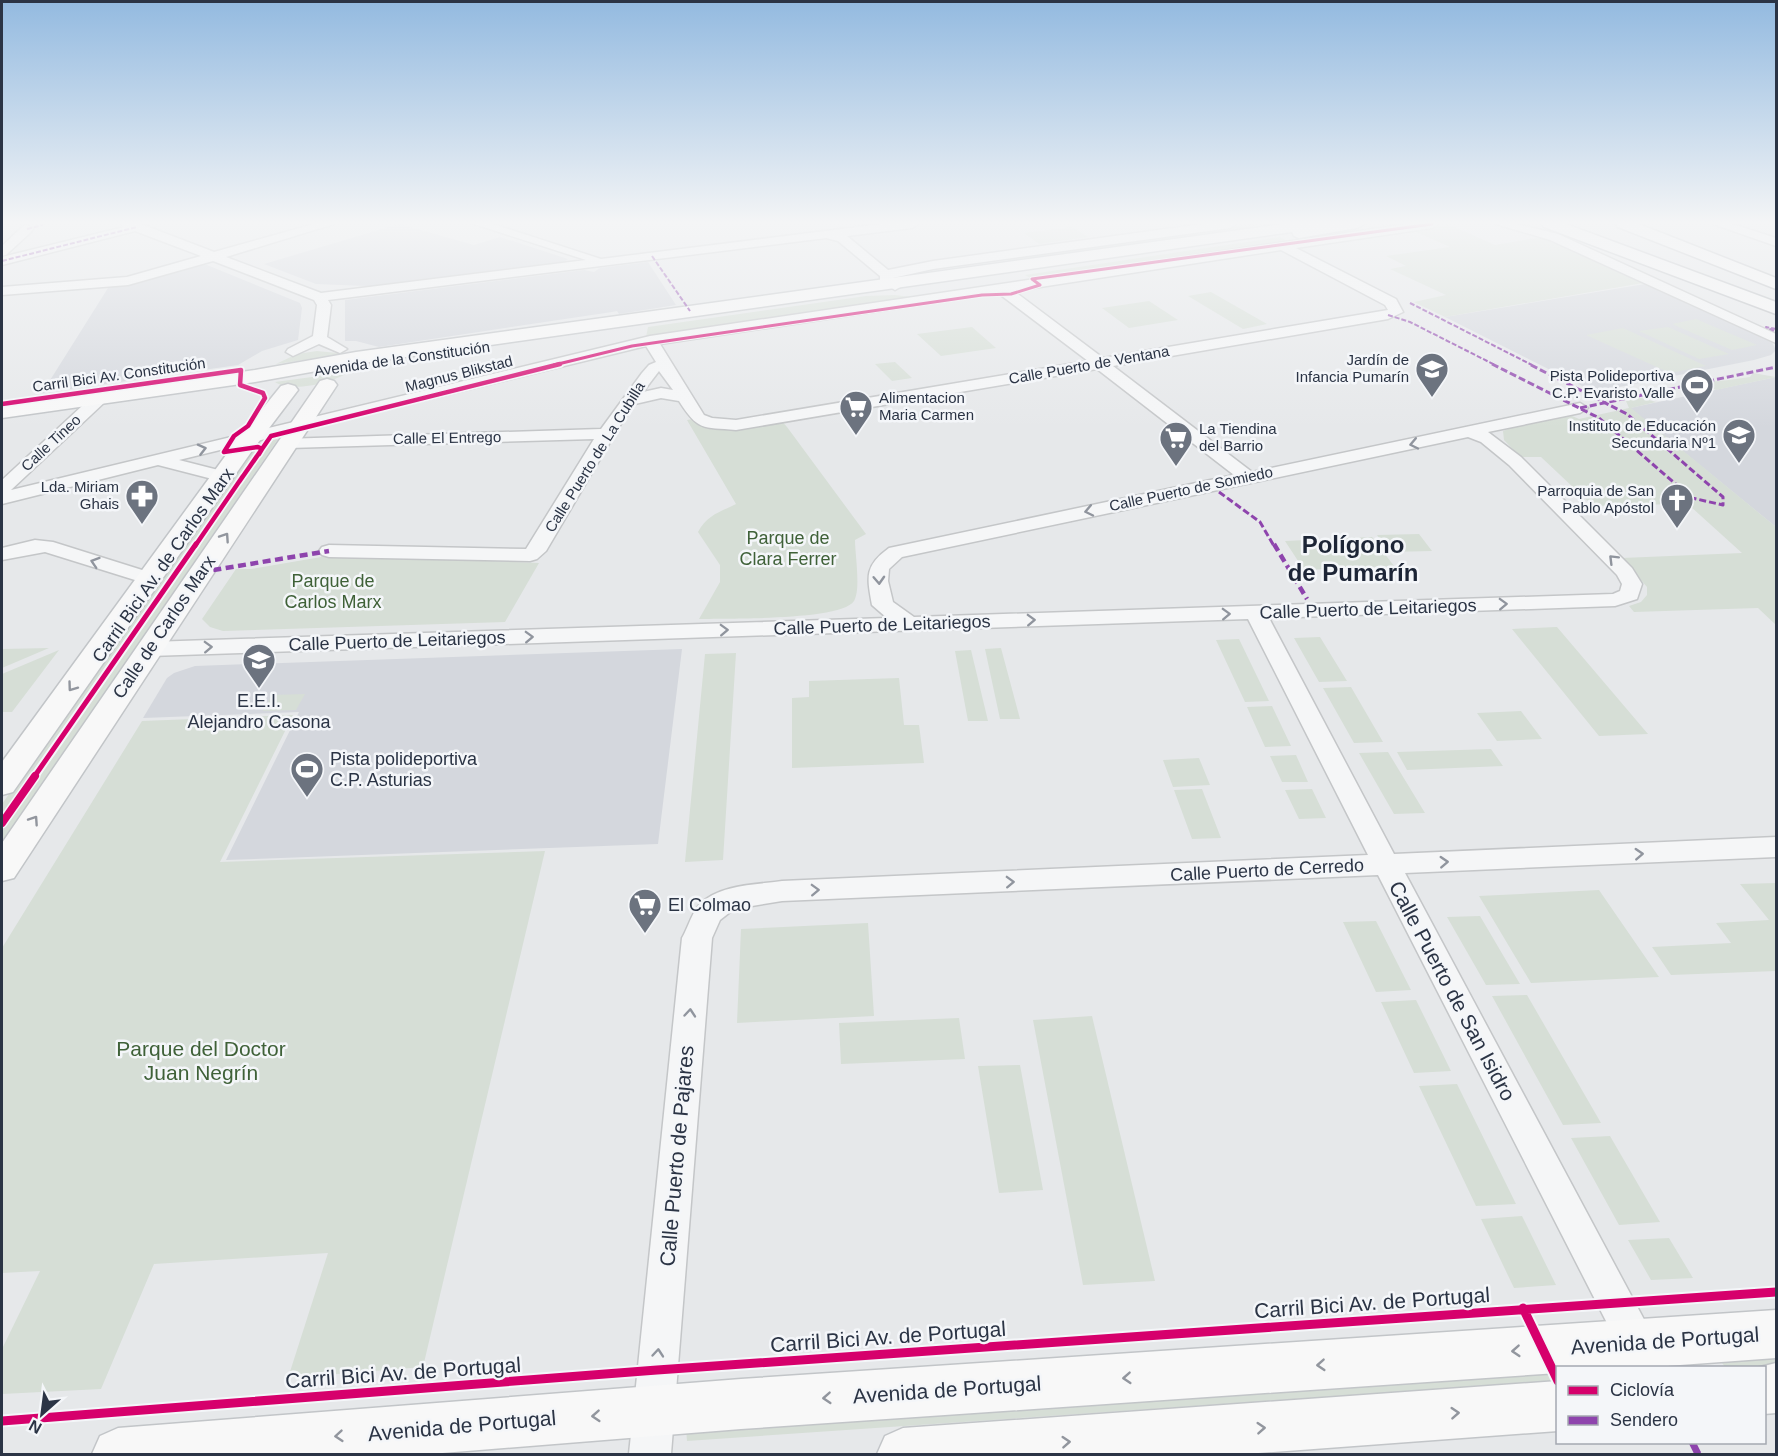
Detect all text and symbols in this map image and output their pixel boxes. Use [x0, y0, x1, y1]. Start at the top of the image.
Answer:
street label: Avenida de la Constitución [313, 338, 491, 379]
street label: Calle Puerto de Ventana [1007, 342, 1171, 387]
place label: Jardín de Infancia Pumarín [1296, 351, 1409, 385]
school or university icon: Jardín de Infancia Pumarín [1414, 351, 1450, 398]
street label: Magnus Blikstad [403, 352, 514, 395]
street label: Carril Bici Av. Constitución [31, 354, 207, 395]
place label: Pista Polideportiva C.P. Evaristo Valle [1550, 367, 1675, 401]
sports icon: Pista Polideportiva C.P. Evaristo Valle [1679, 367, 1715, 414]
street label: Calle Puerto de La Cubilla [541, 378, 648, 535]
supermarket icon: Alimentacion Maria Carmen [838, 389, 874, 436]
place label: Alimentacion Maria Carmen [879, 389, 974, 423]
street label: Calle Tineo [17, 411, 84, 474]
place label: Instituto de Educación Secundaria Nº1 [1568, 417, 1716, 451]
school or university icon: Instituto de Educación Secundaria Nº1 [1721, 417, 1757, 464]
supermarket icon: La Tiendina del Barrio [1158, 420, 1194, 467]
place label: La Tiendina del Barrio [1199, 420, 1277, 454]
street label: Calle El Entrego [393, 428, 501, 447]
one-way arrow [1409, 437, 1419, 450]
one-way arrow [196, 444, 206, 457]
street label: Calle Puerto de Somiedo [1108, 463, 1274, 514]
street label: Carril Bici Av. de Carlos Marx [88, 464, 238, 666]
place label: Lda. Miriam Ghais [41, 478, 119, 512]
pharmacy icon: Lda. Miriam Ghais [124, 478, 160, 525]
place label: Parroquia de San Pablo Apóstol [1537, 482, 1654, 516]
church icon: Parroquia de San Pablo Apóstol [1659, 482, 1695, 529]
one-way arrow [1084, 504, 1094, 517]
park label: Parque de Clara Ferrer [739, 528, 837, 569]
district label: Polígono de Pumarín [1288, 531, 1418, 586]
one-way arrow [218, 532, 229, 543]
street label: Calle de Carlos Marx [109, 552, 219, 702]
one-way arrow [1609, 556, 1620, 567]
one-way arrow [90, 557, 101, 569]
park label: Parque de Carlos Marx [284, 571, 382, 612]
one-way arrow [873, 576, 886, 585]
street label: Calle Puerto de Leitariegos [1259, 595, 1477, 623]
one-way arrow [1499, 598, 1508, 611]
one-way arrow [1222, 608, 1231, 621]
street label: Calle Puerto de Leitariegos [773, 611, 991, 639]
one-way arrow [1027, 614, 1036, 626]
one-way arrow [719, 624, 728, 637]
street label: Calle Puerto de Leitariegos [288, 627, 506, 655]
one-way arrow [525, 630, 534, 643]
one-way arrow [204, 640, 213, 653]
school or university icon: E.E.I. Alejandro Casona [241, 642, 277, 689]
one-way arrow [68, 680, 79, 691]
place label: E.E.I. Alejandro Casona [187, 691, 332, 732]
place label: Pista polideportiva C.P. Asturias [330, 749, 478, 790]
sports icon: Pista polideportiva C.P. Asturias [289, 751, 325, 798]
one-way arrow [27, 816, 38, 827]
one-way arrow [1635, 847, 1644, 860]
street label: Calle Puerto de Cerredo [1170, 855, 1364, 885]
one-way arrow [1440, 855, 1449, 868]
one-way arrow [1006, 875, 1015, 888]
street label: Calle Puerto de San Isidro [1385, 877, 1520, 1104]
one-way arrow [811, 883, 820, 896]
supermarket icon: El Colmao [627, 887, 663, 934]
place label: El Colmao [668, 895, 751, 915]
one-way arrow [683, 1008, 696, 1017]
park label: Parque del Doctor Juan Negrín [116, 1037, 286, 1084]
street label: Calle Puerto de Pajares [655, 1044, 698, 1267]
street label: Carril Bici Av. de Portugal [1253, 1283, 1491, 1322]
street label: Carril Bici Av. de Portugal [769, 1317, 1007, 1356]
street label: Avenida de Portugal [1570, 1322, 1760, 1359]
one-way arrow [1511, 1345, 1520, 1358]
one-way arrow [651, 1349, 664, 1358]
street label: Carril Bici Av. de Portugal [284, 1353, 522, 1392]
one-way arrow [1317, 1358, 1326, 1371]
legend [1556, 1366, 1766, 1444]
street label: Avenida de Portugal [852, 1371, 1042, 1408]
one-way arrow [1122, 1371, 1131, 1384]
text: Ciclovía [1610, 1380, 1675, 1400]
north arrow [12, 1384, 72, 1444]
one-way arrow [823, 1391, 832, 1404]
street label: Avenida de Portugal [367, 1406, 557, 1445]
one-way arrow [1451, 1407, 1460, 1420]
one-way arrow [591, 1409, 600, 1422]
text: Sendero [1610, 1410, 1678, 1430]
text: N [26, 1417, 44, 1437]
one-way arrow [1256, 1422, 1265, 1435]
one-way arrow [334, 1429, 343, 1442]
one-way arrow [1062, 1436, 1071, 1449]

